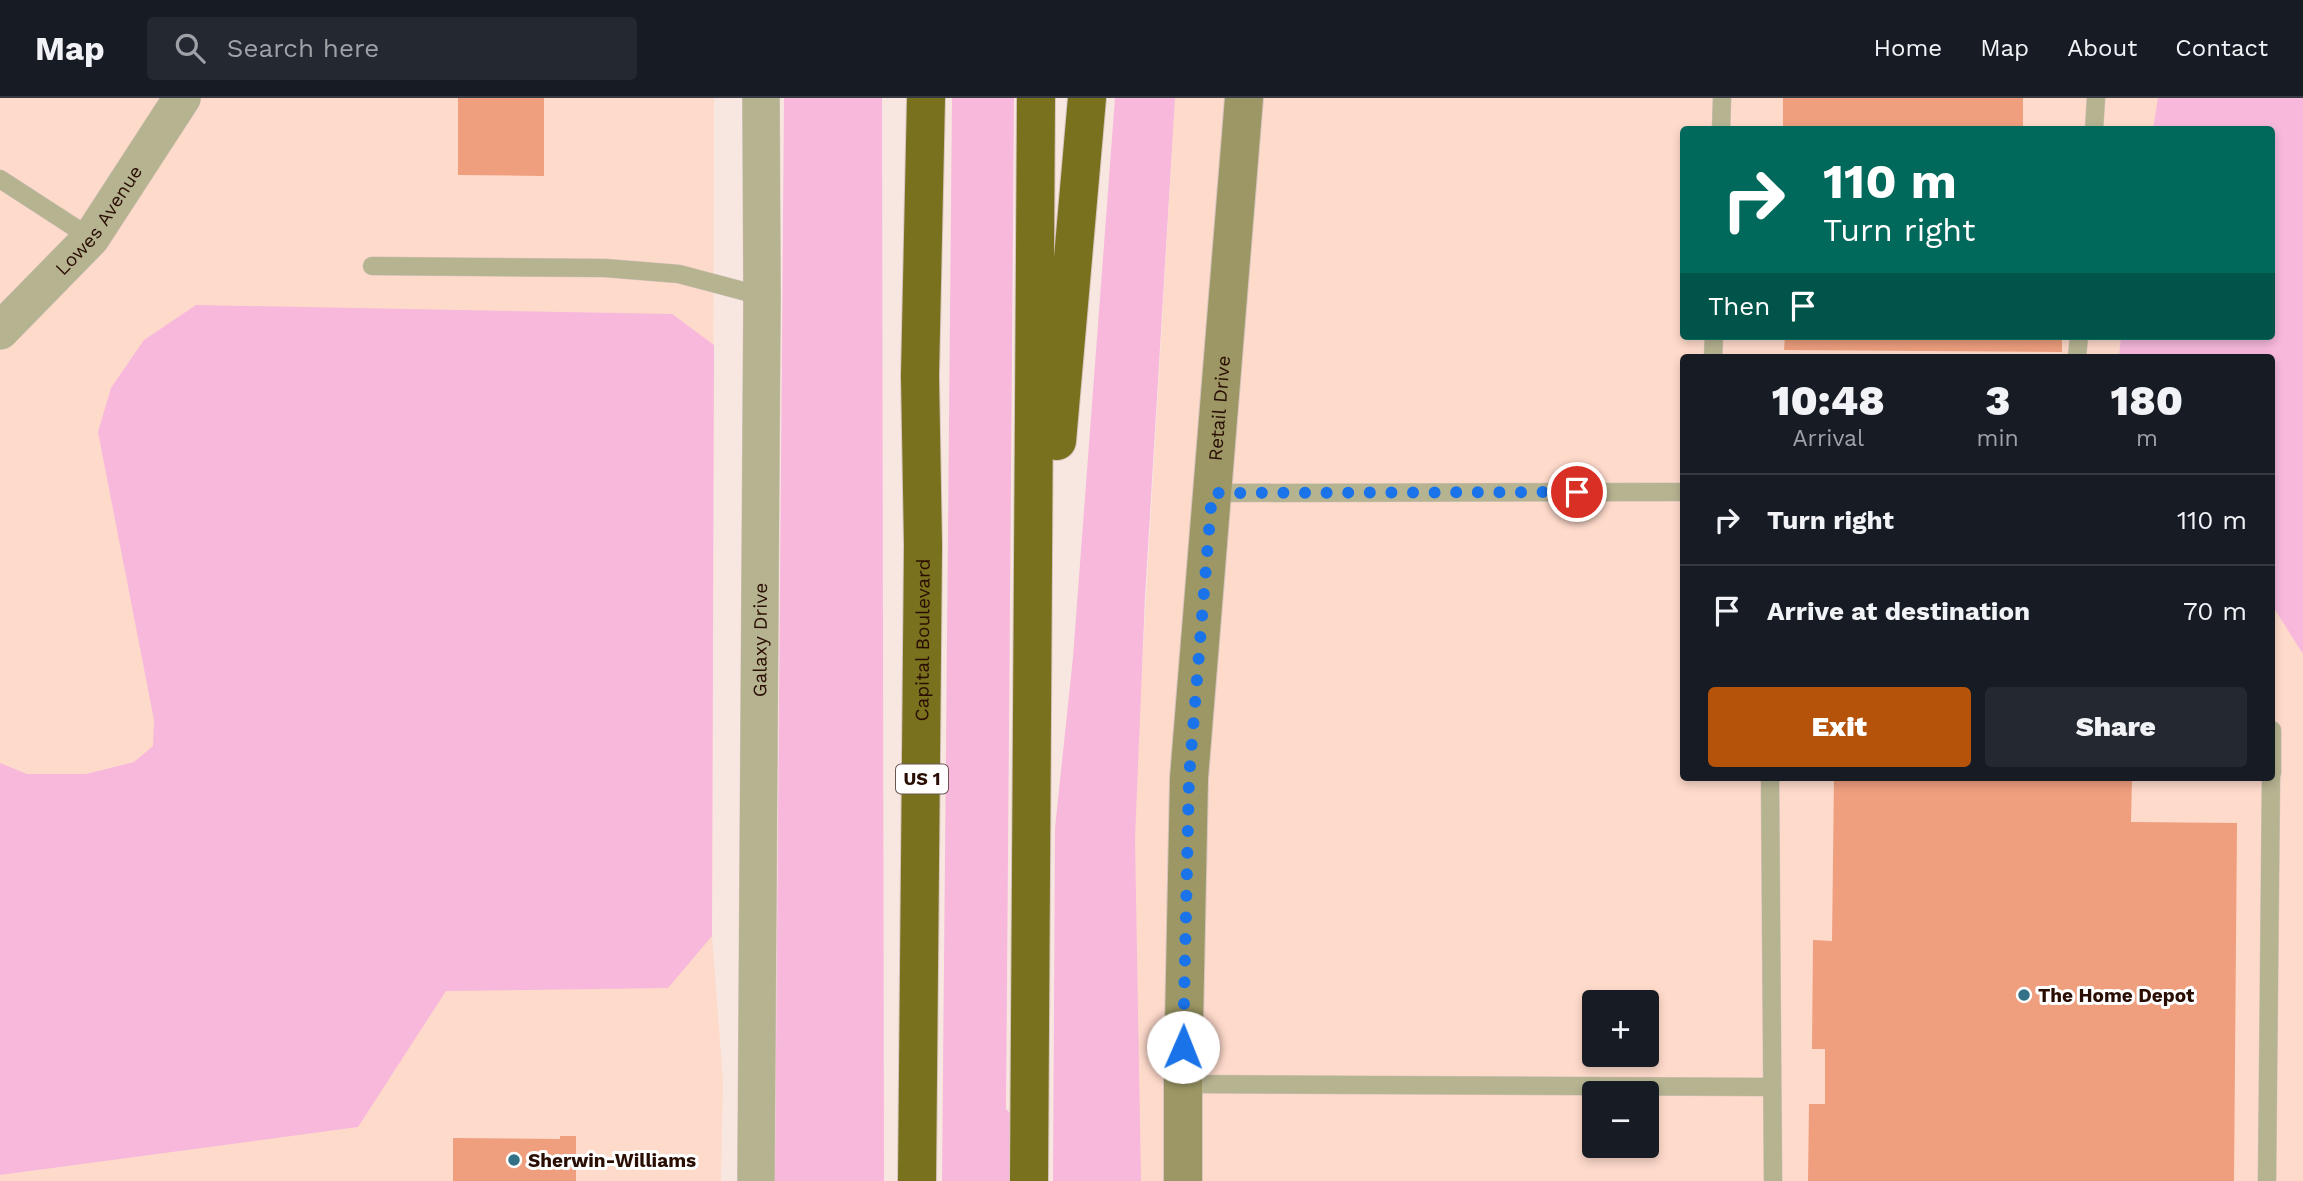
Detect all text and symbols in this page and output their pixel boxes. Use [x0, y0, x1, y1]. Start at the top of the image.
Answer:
search box [147, 17, 637, 80]
text: Map [35, 29, 105, 68]
icon: search [171, 29, 209, 67]
text: Search here [227, 33, 379, 63]
text: Home [1874, 34, 1942, 62]
text: Map [1980, 34, 2029, 62]
text: About [2067, 34, 2137, 62]
text: Contact [2175, 34, 2268, 62]
text: 110 m [1823, 152, 1957, 210]
icon: right [1708, 154, 1799, 245]
street label: Lowes Avenue [50, 161, 147, 280]
text: Turn right [1823, 211, 1975, 249]
icon: arrive [1784, 287, 1822, 325]
text: Then [1708, 291, 1770, 321]
street label: Retail Drive [1204, 355, 1235, 462]
text: 10:48 [1772, 376, 1885, 425]
text: 3 [1985, 376, 2010, 425]
text: 180 [2111, 376, 2183, 425]
text: Arrival [1792, 425, 1864, 452]
text: min [1977, 425, 2019, 452]
text: m [2136, 425, 2158, 452]
pin [1547, 462, 1607, 522]
icon: arrive [1558, 473, 1596, 511]
icon: right [1708, 501, 1746, 539]
text: Turn right [1767, 505, 1894, 535]
text: 110 m [2177, 505, 2247, 535]
street label: Capital Boulevard [910, 558, 935, 722]
street label: Galaxy Drive [748, 583, 772, 697]
icon: arrive [1708, 592, 1746, 630]
text: Arrive at destination [1767, 596, 2030, 626]
text: 70 m [2183, 596, 2247, 626]
button: Exit [1708, 687, 1971, 767]
button: Share [1985, 687, 2247, 767]
road number: US 1 [896, 764, 948, 794]
place label: The Home Depot [2038, 984, 2195, 1007]
marker: The Home Depot [2016, 987, 2032, 1003]
map controls [1582, 990, 1659, 1158]
button: + [1582, 990, 1659, 1067]
position arrow [1146, 1010, 1220, 1084]
button: − [1582, 1081, 1659, 1158]
place label: Sherwin-Williams [528, 1149, 696, 1172]
marker: Sherwin-Williams [506, 1152, 522, 1168]

